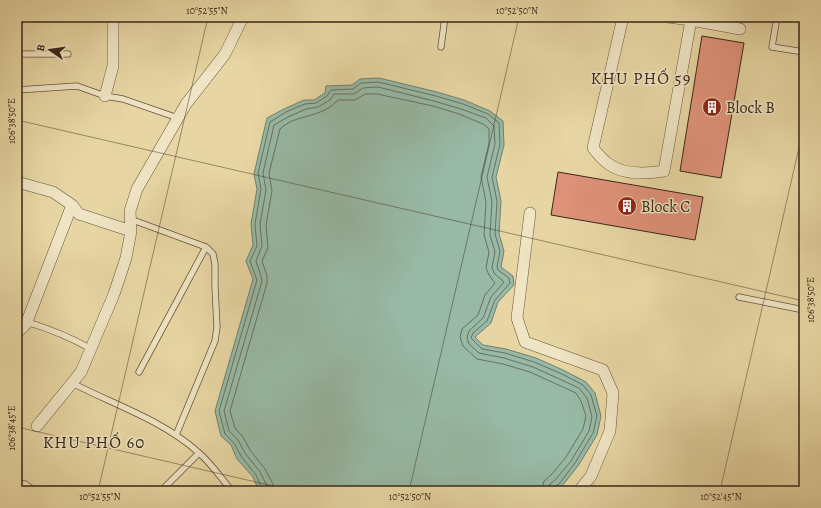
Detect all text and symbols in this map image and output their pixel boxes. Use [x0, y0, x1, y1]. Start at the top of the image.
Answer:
text: 10°52'55"N [186, 4, 228, 17]
text: 10°52'50"N [496, 4, 538, 17]
north arrow [30, 30, 70, 70]
text: B [33, 43, 49, 53]
district label: KHU PHỐ 59 [591, 67, 691, 90]
building icon: Block B [701, 96, 723, 118]
place label: Block B [726, 97, 775, 119]
text: 106°38'50"E [5, 98, 18, 144]
building icon: Block C [616, 195, 638, 217]
place label: Block C [641, 196, 690, 218]
text: 106°38'50"E [804, 277, 817, 323]
text: 106°38'45"E [5, 405, 18, 450]
district label: KHU PHỐ 60 [43, 431, 145, 454]
text: 10°52'55"N [79, 490, 121, 503]
text: 10°52'50"N [389, 490, 431, 503]
text: 10°52'45"N [700, 490, 742, 503]

